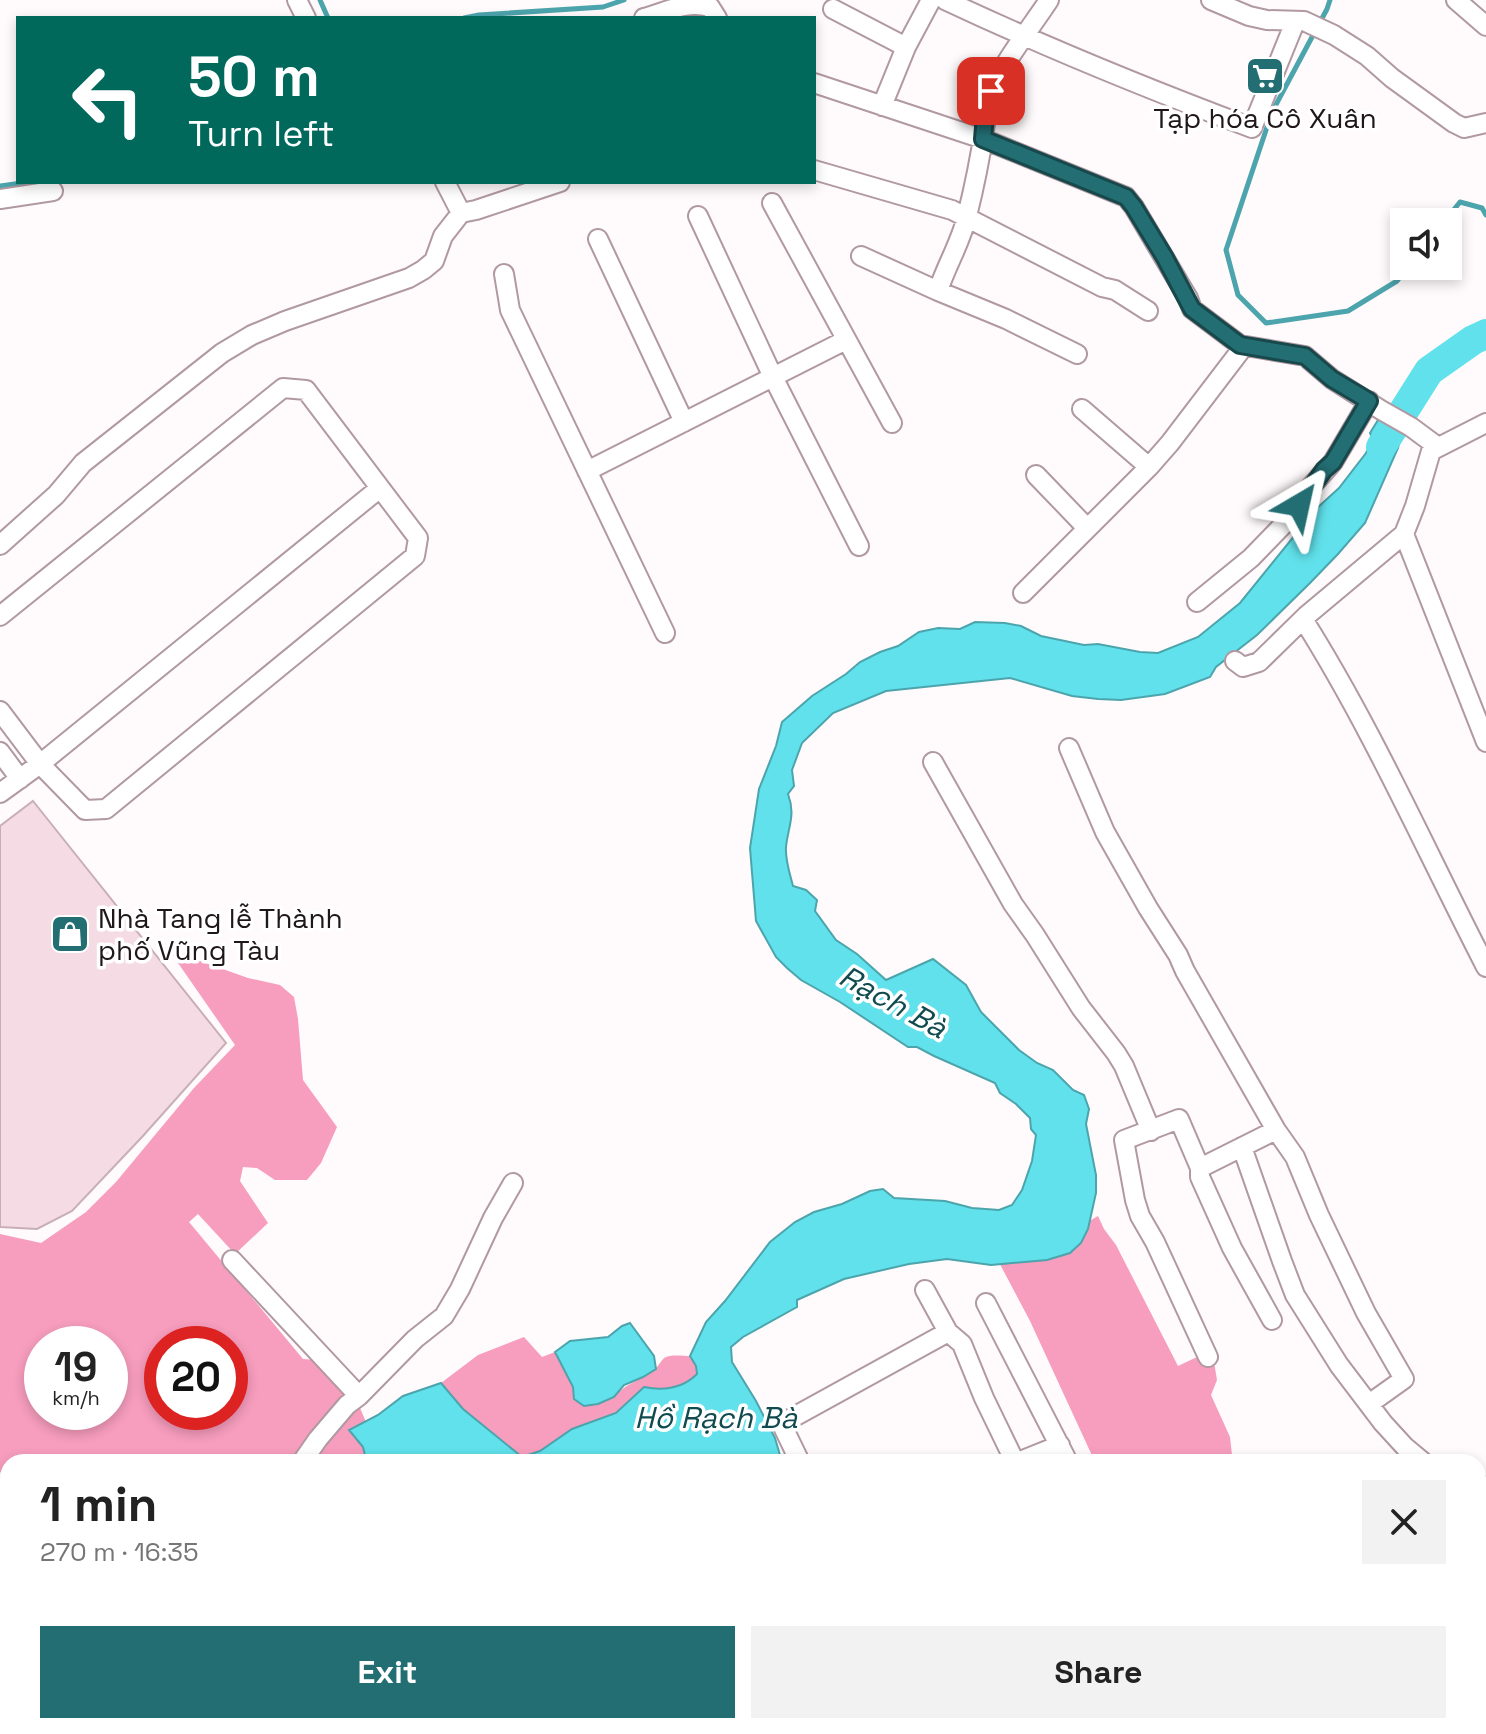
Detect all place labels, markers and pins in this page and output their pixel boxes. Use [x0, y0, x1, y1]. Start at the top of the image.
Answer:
supermarket icon: Tạp hóa Cô Xuân [1244, 55, 1286, 97]
pin [957, 57, 1025, 125]
place label: Tạp hóa Cô Xuân [1153, 100, 1377, 136]
place label: Nhà Tang lễ Thành phố Vũng Tàu [98, 900, 343, 968]
shop icon: Nhà Tang lễ Thành phố Vũng Tàu [49, 913, 91, 955]

